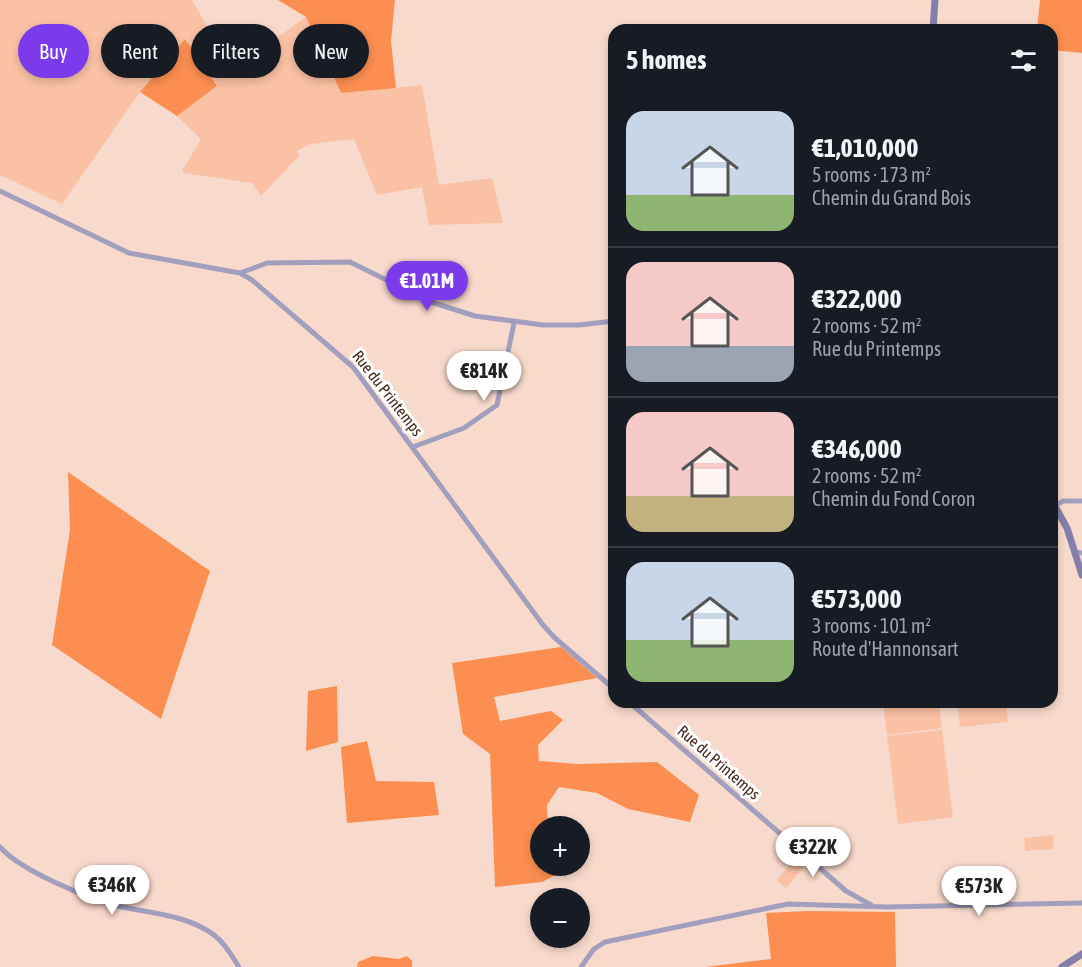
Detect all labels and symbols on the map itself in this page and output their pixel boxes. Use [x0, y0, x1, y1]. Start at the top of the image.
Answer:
pin: €1.01M [378, 261, 476, 312]
street label: Rue du Printemps [348, 347, 427, 440]
pin: €814K [442, 351, 526, 402]
street label: Rue du Printemps [674, 721, 764, 804]
pin: €322K [771, 827, 855, 878]
pin: €346K [70, 865, 154, 916]
pin: €573K [937, 866, 1021, 917]

